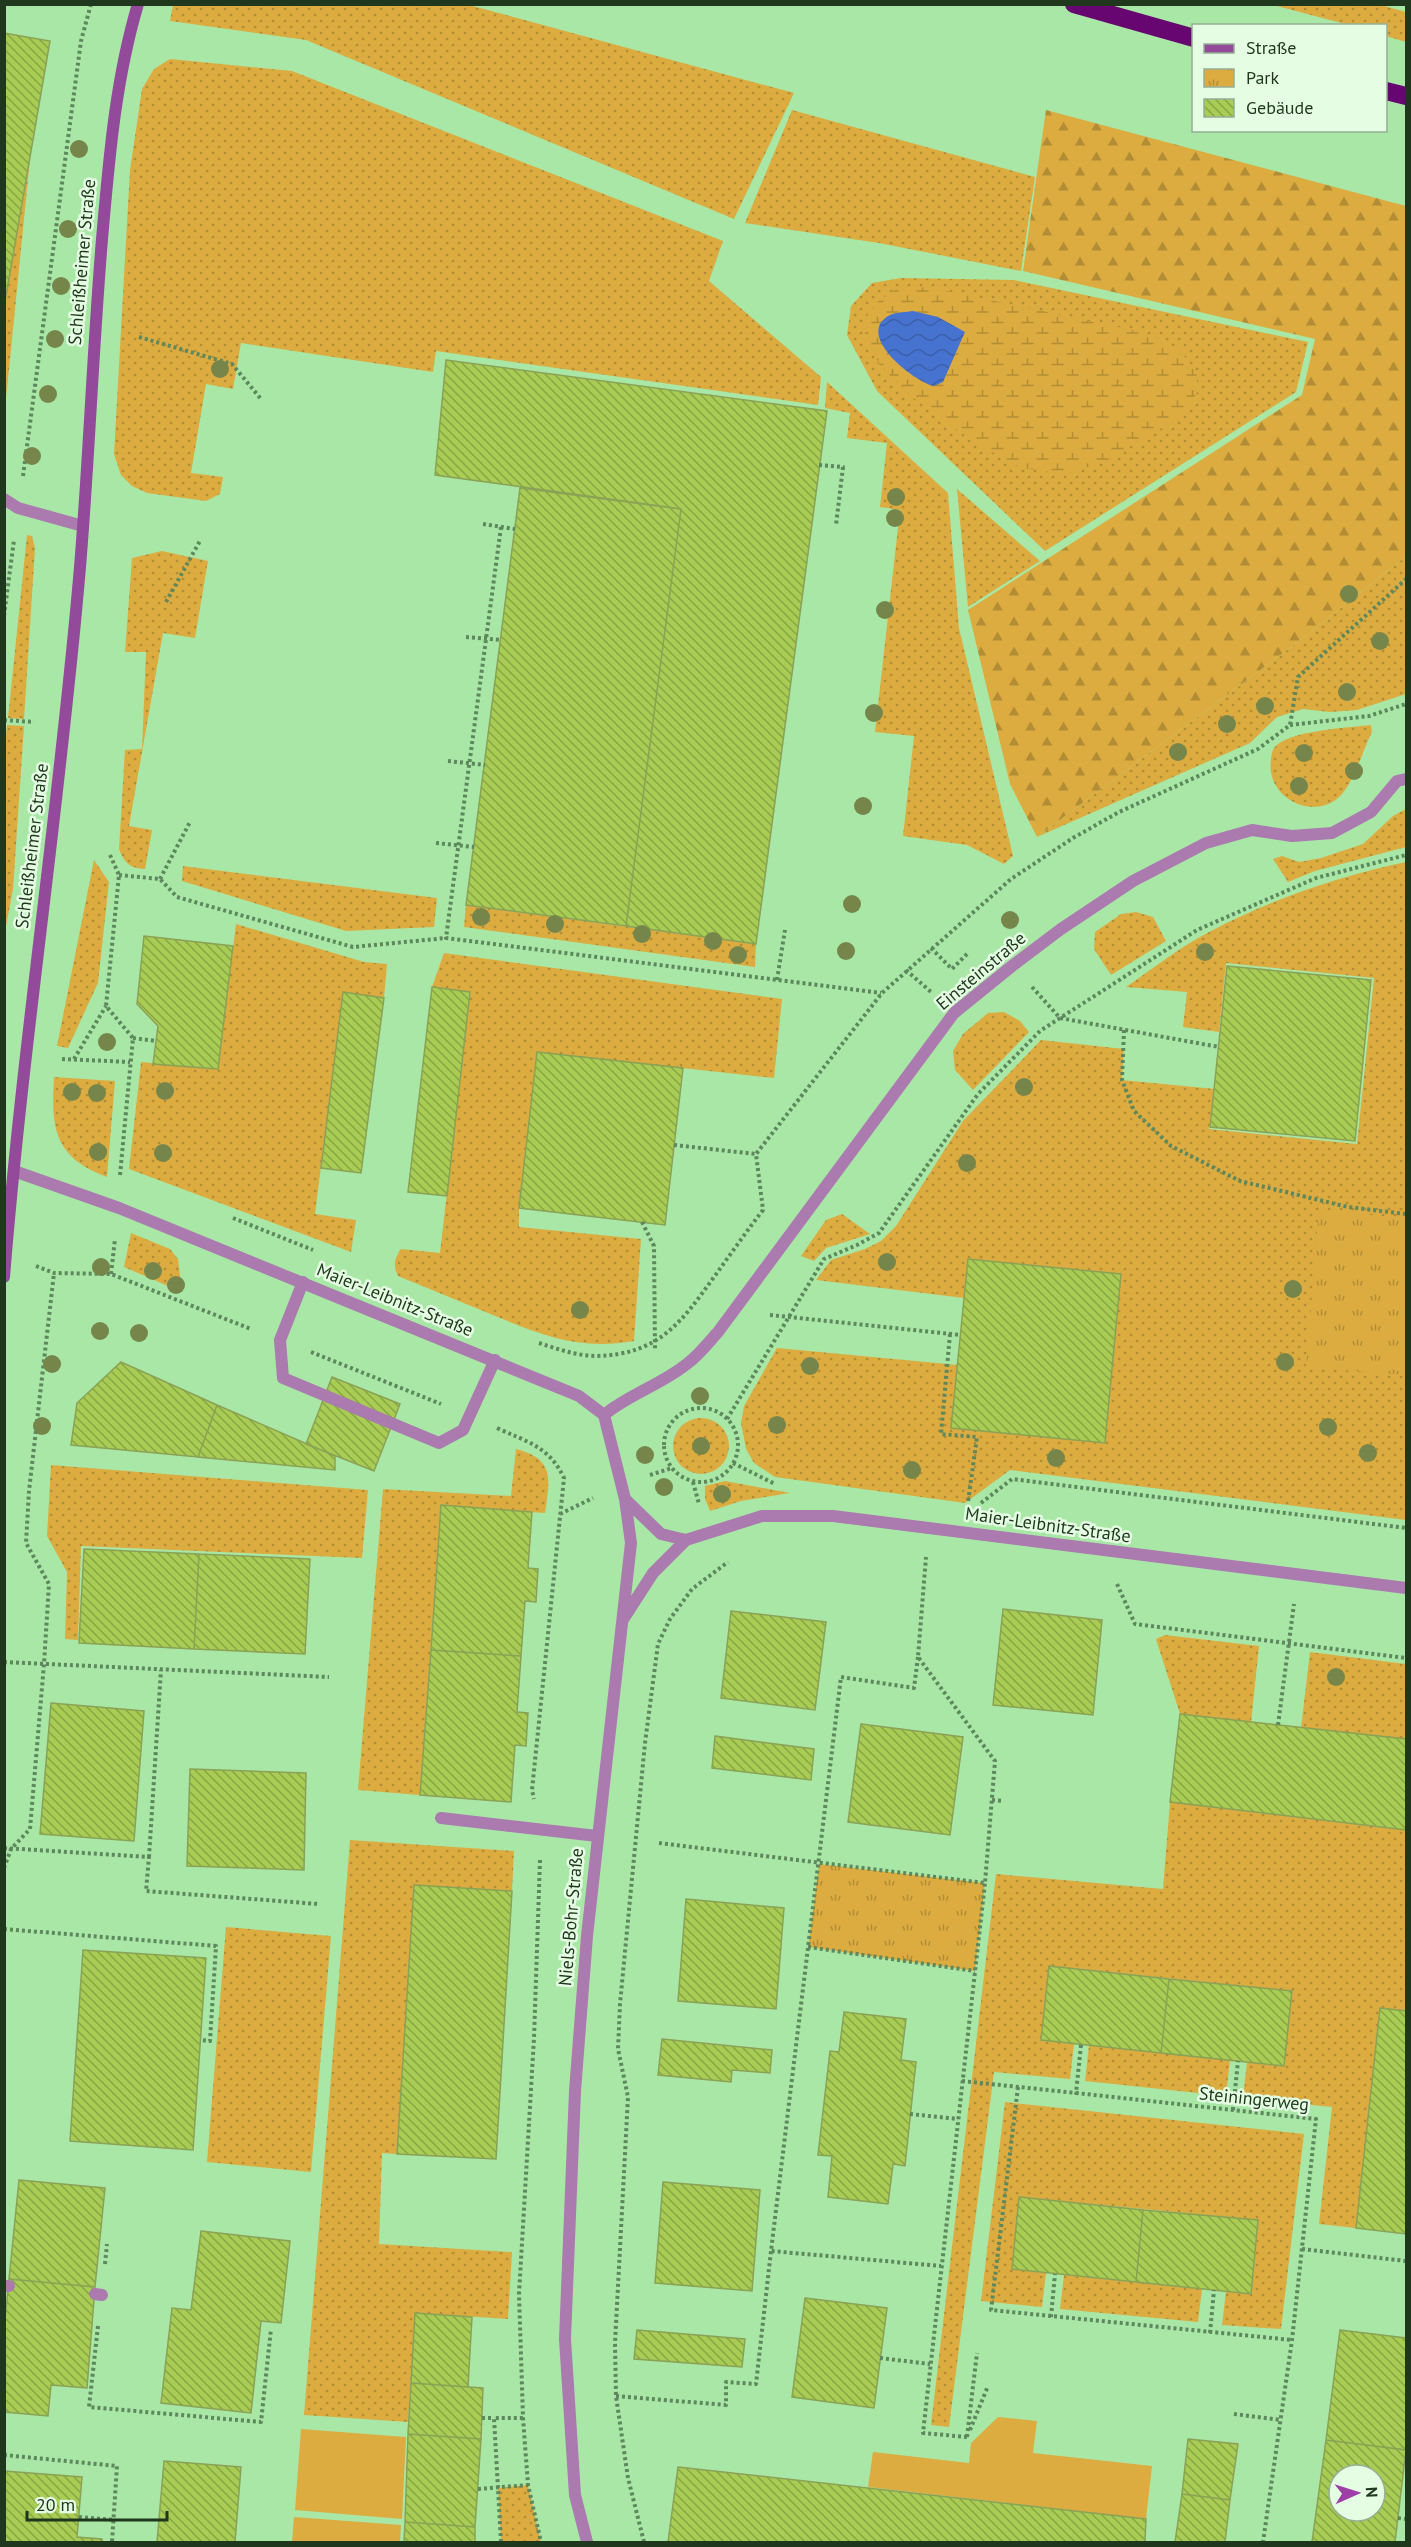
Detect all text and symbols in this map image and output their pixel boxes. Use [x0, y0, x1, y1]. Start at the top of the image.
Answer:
legend [1192, 24, 1387, 132]
text: Straße [1246, 36, 1297, 59]
text: Park [1246, 66, 1279, 89]
text: Gebäude [1246, 96, 1313, 119]
street label: Schleißheimer Straße [63, 178, 100, 346]
street label: Schleißheimer Straße [10, 762, 53, 930]
street label: Einsteinstraße [931, 926, 1030, 1015]
street label: Maier-Leibnitz-Straße [314, 1258, 477, 1341]
street label: Maier-Leibnitz-Straße [964, 1502, 1132, 1547]
street label: Niels-Bohr-Straße [553, 1847, 588, 1987]
street label: Steiningerweg [1198, 2081, 1310, 2116]
north arrow [1327, 2463, 1387, 2523]
scale bar [27, 2484, 166, 2522]
text: N [1362, 2486, 1382, 2498]
text: 20 m [36, 2493, 75, 2516]

